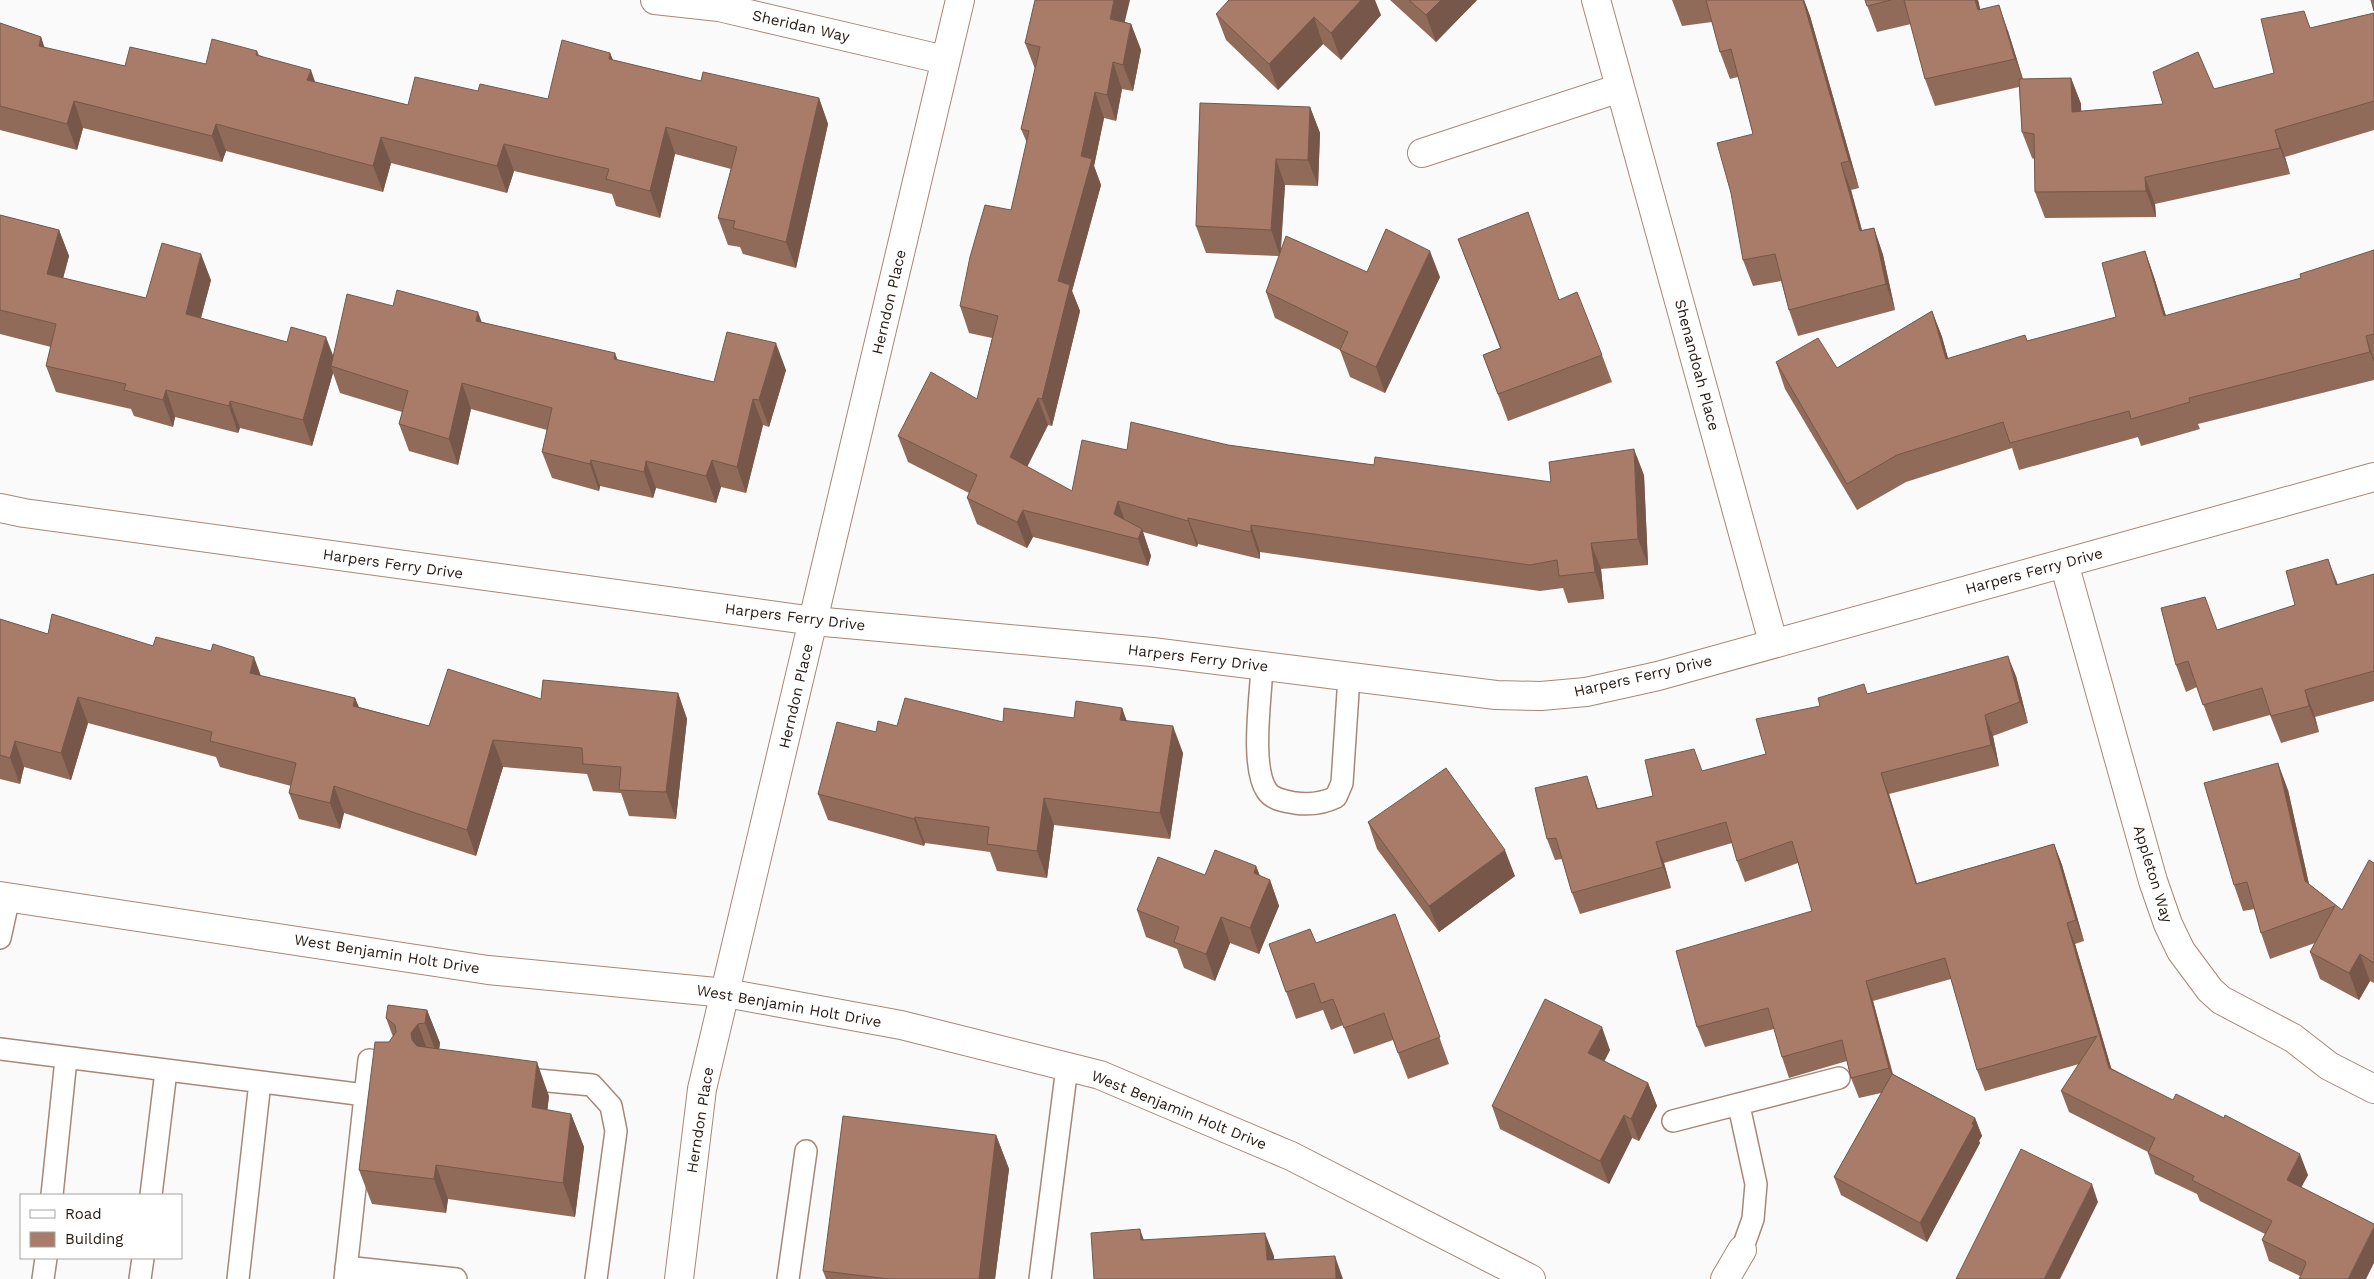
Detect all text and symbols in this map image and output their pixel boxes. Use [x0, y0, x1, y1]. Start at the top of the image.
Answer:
street label: Sheridan Way [751, 6, 852, 46]
street label: Herndon Place [868, 248, 910, 356]
street label: Shenandoah Place [1671, 297, 1723, 433]
street label: Harpers Ferry Drive [1963, 544, 2105, 598]
street label: Harpers Ferry Drive [322, 545, 464, 583]
street label: Harpers Ferry Drive [724, 599, 866, 635]
street label: Harpers Ferry Drive [1127, 640, 1269, 676]
street label: Herndon Place [775, 642, 817, 750]
street label: Harpers Ferry Drive [1572, 651, 1714, 701]
street label: Appleton Way [2130, 823, 2176, 925]
street label: West Benjamin Holt Drive [293, 930, 481, 978]
street label: West Benjamin Holt Drive [695, 981, 883, 1031]
street label: Herndon Place [683, 1066, 717, 1174]
street label: West Benjamin Holt Drive [1089, 1067, 1269, 1153]
legend [20, 1194, 182, 1259]
text: Road [65, 1205, 102, 1223]
text: Building [65, 1230, 123, 1248]

